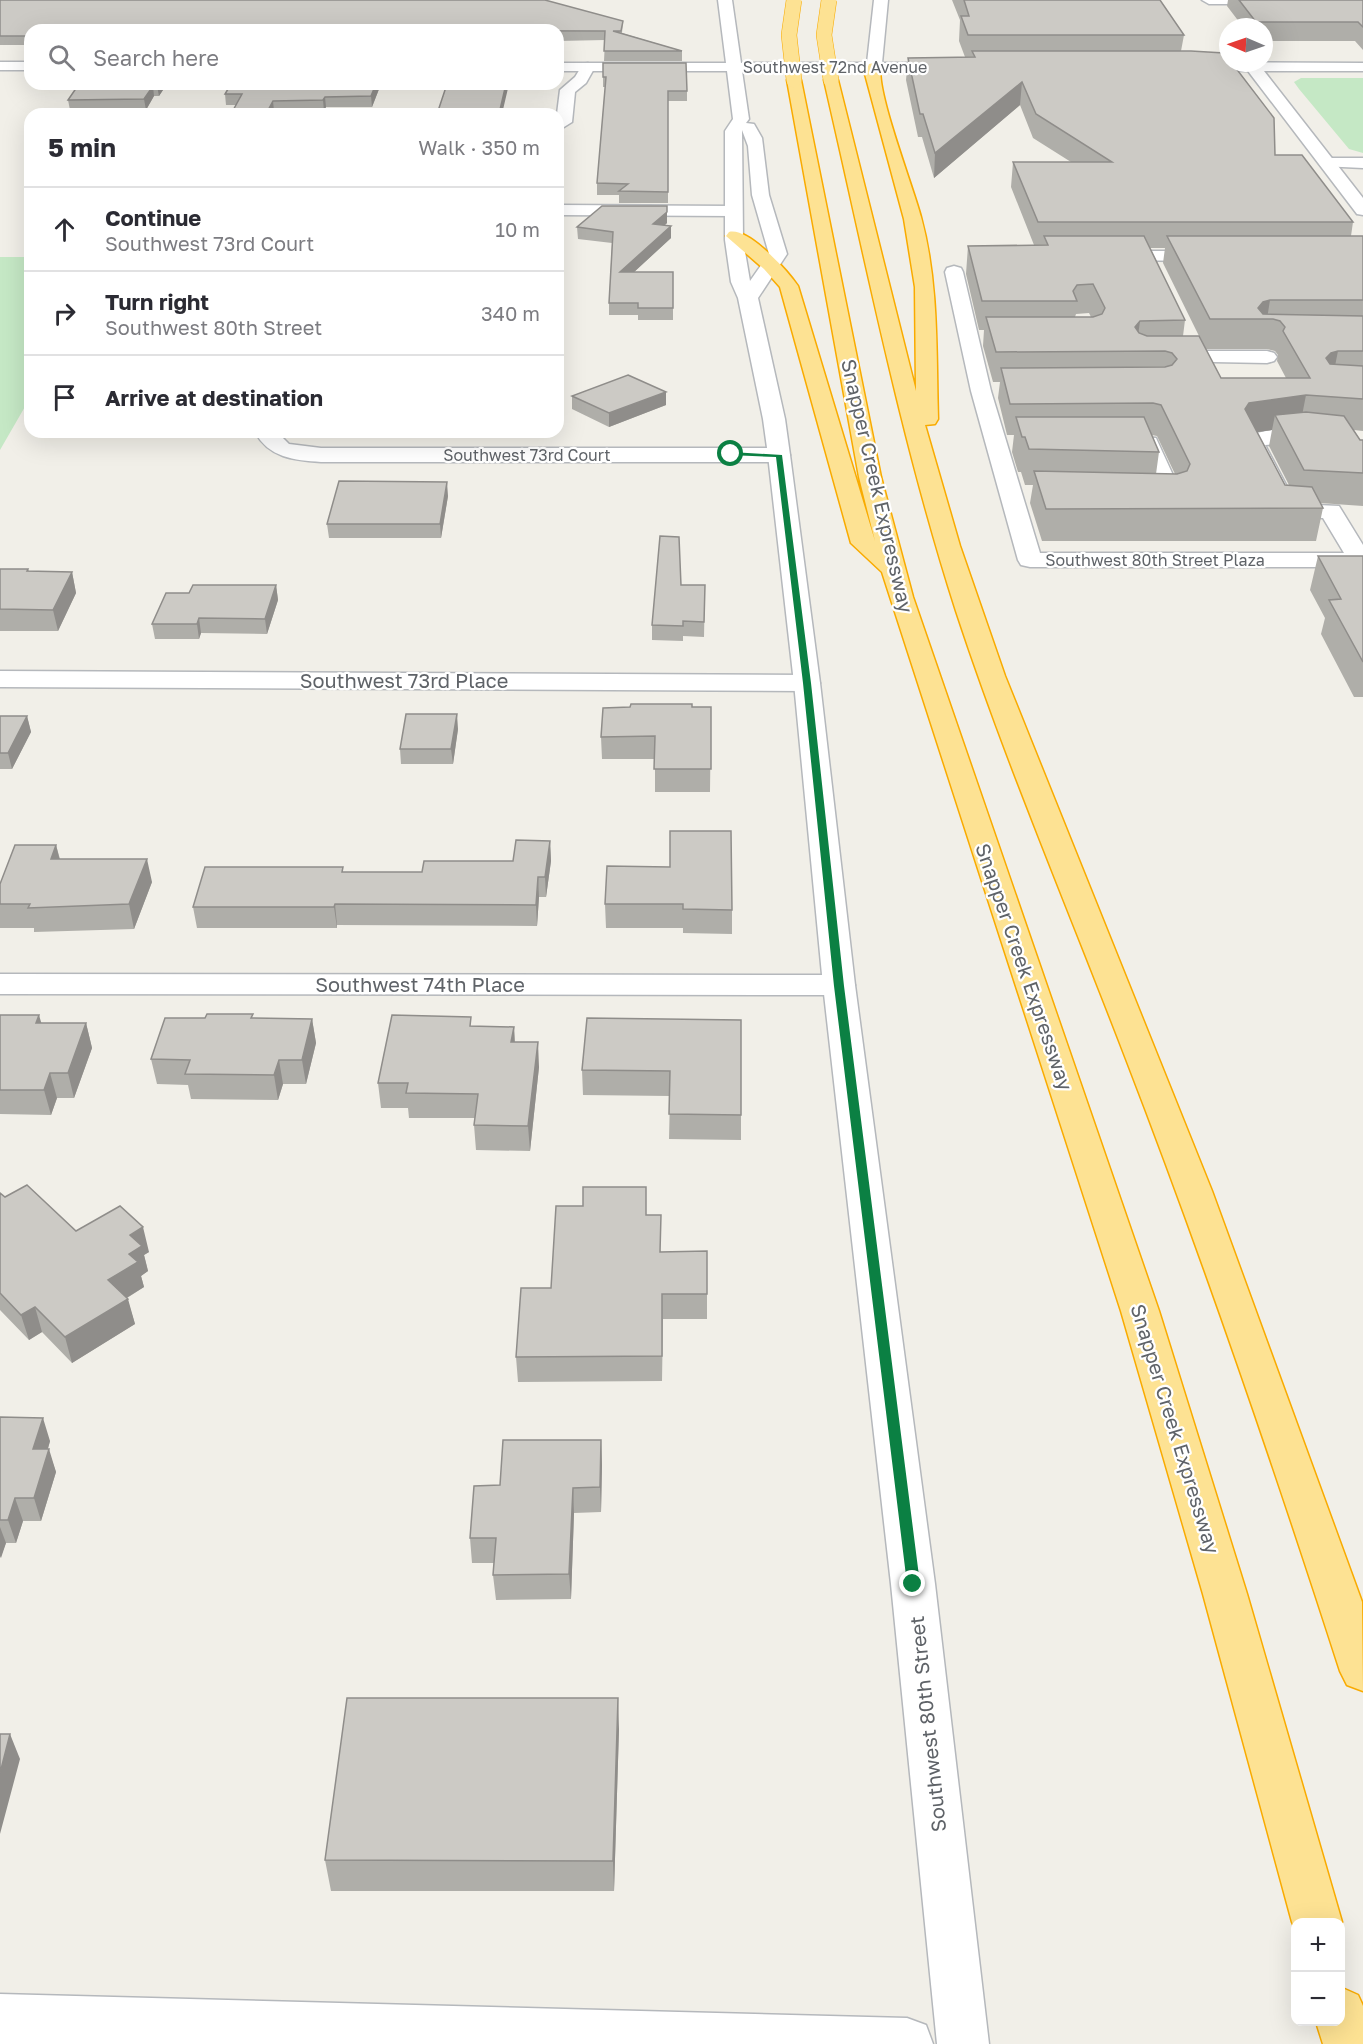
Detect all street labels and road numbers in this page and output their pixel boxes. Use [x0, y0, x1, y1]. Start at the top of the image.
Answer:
street label: Southwest 72nd Avenue [743, 57, 927, 77]
street label: Snapper Creek Expressway [837, 356, 919, 615]
street label: Southwest 73rd Court [443, 445, 611, 465]
street label: Southwest 80th Street Plaza [1045, 550, 1265, 570]
street label: Southwest 73rd Place [300, 668, 508, 692]
street label: Snapper Creek Expressway [971, 840, 1079, 1093]
street label: Southwest 74th Place [315, 972, 525, 996]
street label: Snapper Creek Expressway [1126, 1301, 1225, 1556]
street label: Southwest 80th Street [904, 1615, 950, 1833]

